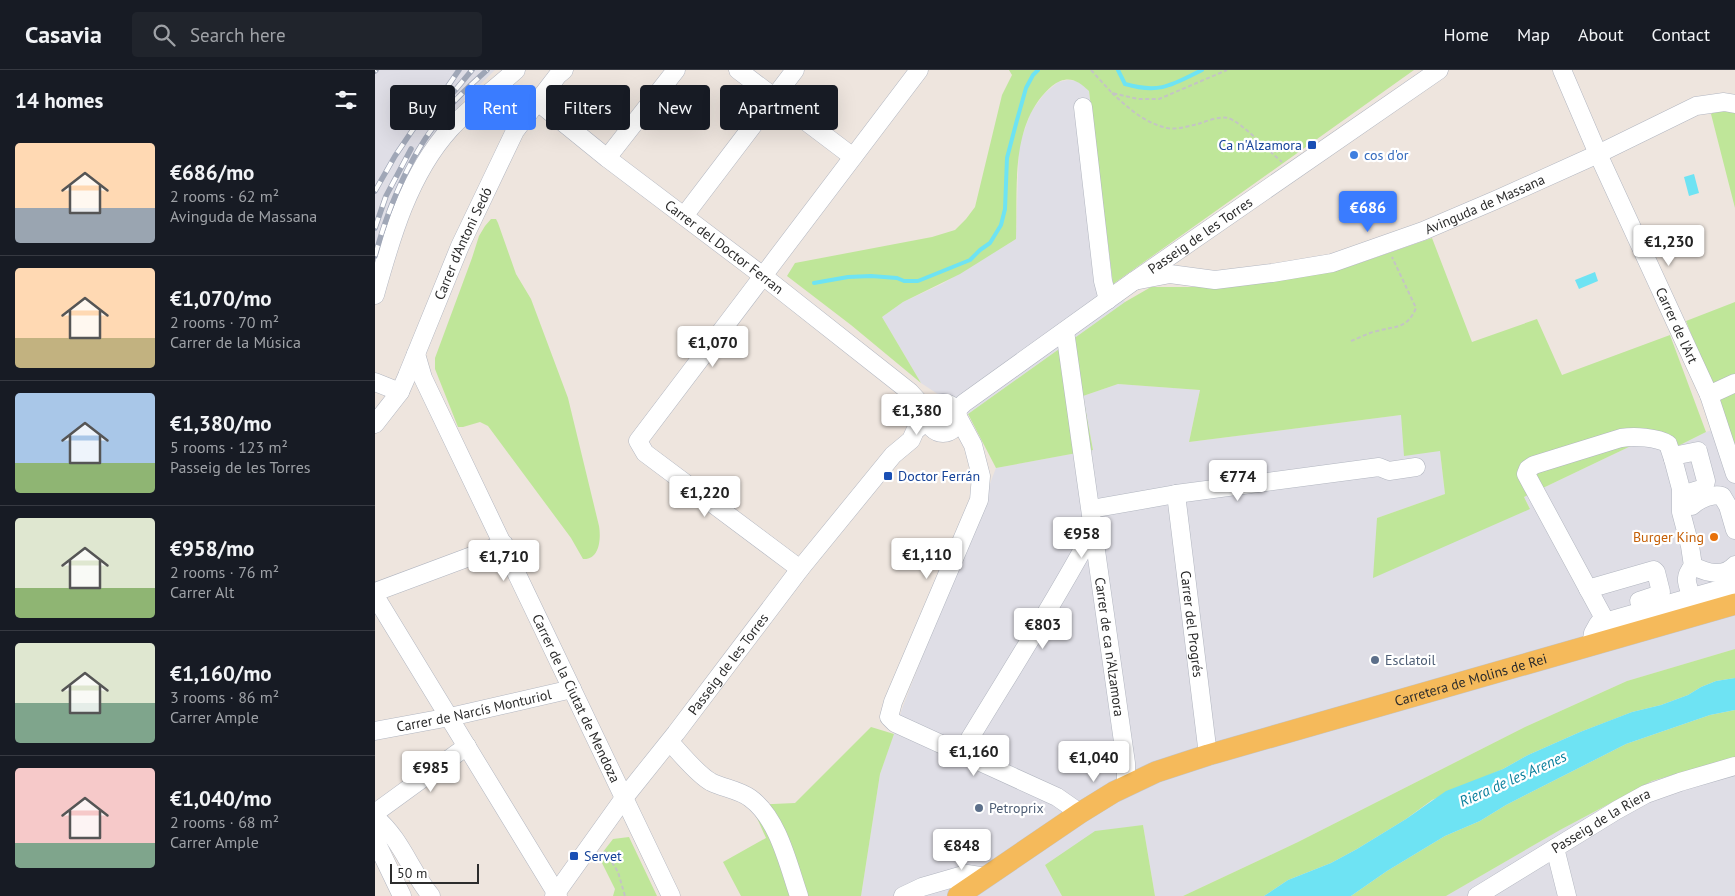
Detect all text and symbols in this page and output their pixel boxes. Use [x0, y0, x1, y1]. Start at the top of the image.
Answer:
search box [132, 12, 482, 57]
text: Casavia [25, 19, 102, 50]
icon: search [150, 21, 178, 49]
text: Search here [190, 23, 286, 47]
text: Home [1443, 23, 1489, 46]
text: Map [1517, 23, 1550, 46]
text: About [1578, 23, 1624, 46]
text: Contact [1652, 23, 1710, 46]
chip: Buy [390, 85, 455, 130]
chip: Rent [465, 85, 536, 130]
chip: Filters [546, 85, 630, 130]
chip: New [640, 85, 710, 130]
chip: Apartment [720, 85, 838, 130]
icon: filters [332, 86, 360, 114]
text: 14 homes [15, 87, 103, 114]
place label: Ca n'Alzamora [1219, 136, 1302, 154]
marker: Ca n'Alzamora [1306, 139, 1318, 151]
place label: cos d'or [1364, 146, 1409, 164]
marker: cos d'or [1348, 149, 1360, 161]
text: €686/mo [170, 159, 254, 186]
icon: home [55, 163, 115, 223]
street label: Avinguda de Massana [1422, 170, 1548, 238]
street label: Carrer d'Antoni Sedó [430, 184, 496, 302]
text: 2 rooms · 62 m² [170, 186, 279, 206]
pin: €686 [1338, 190, 1398, 233]
street label: Passeig de les Torres [1144, 193, 1256, 278]
street label: Carrer del Doctor Ferran [661, 196, 787, 298]
text: €686 [1350, 197, 1386, 217]
text: Avinguda de Massana [170, 206, 317, 226]
pin: €1,230 [1628, 224, 1710, 267]
text: €1,230 [1644, 231, 1694, 251]
street label: Carrer de l'Art [1652, 284, 1702, 367]
text: €1,070/mo [170, 285, 272, 312]
icon: home [55, 288, 115, 348]
text: 2 rooms · 70 m² [170, 312, 279, 332]
pin: €1,070 [672, 326, 754, 368]
text: Carrer de la Música [170, 332, 301, 352]
text: €1,070 [688, 332, 738, 352]
pin: €1,380 [876, 394, 958, 436]
text: €1,380 [892, 400, 942, 420]
text: €1,380/mo [170, 410, 272, 437]
icon: home [55, 413, 115, 473]
text: 5 rooms · 123 m² [170, 437, 288, 457]
text: Passeig de les Torres [170, 457, 311, 477]
pin: €774 [1208, 460, 1268, 502]
text: €774 [1220, 466, 1256, 486]
place label: Doctor Ferrán [898, 467, 980, 485]
marker: Doctor Ferrán [882, 470, 894, 482]
pin: €1,220 [664, 476, 746, 518]
text: €1,220 [680, 482, 730, 502]
pin: €958 [1052, 516, 1112, 559]
text: €958 [1064, 523, 1100, 543]
place label: Burger King [1633, 528, 1704, 546]
marker: Burger King [1708, 531, 1720, 543]
text: €958/mo [170, 535, 254, 562]
icon: home [55, 538, 115, 598]
pin: €1,110 [886, 538, 968, 580]
pin: €1,710 [463, 540, 545, 582]
text: €1,110 [902, 544, 952, 564]
text: €1,710 [479, 546, 529, 566]
text: 2 rooms · 76 m² [170, 562, 279, 582]
street label: Carrer del Progrés [1176, 570, 1207, 678]
street label: Carrer de ca n'Alzamora [1091, 576, 1128, 718]
text: Carrer Alt [170, 582, 234, 602]
pin: €803 [1013, 608, 1073, 650]
street label: Passeig de les Torres [684, 610, 772, 719]
street label: Carrer de la Ciutat de Mendoza [528, 611, 624, 786]
text: €803 [1025, 614, 1061, 634]
street label: Carretera de Molins de Rei [1392, 649, 1549, 710]
place label: Esclatoil [1385, 651, 1436, 669]
marker: Esclatoil [1369, 654, 1381, 666]
text: €1,160/mo [170, 660, 272, 687]
icon: home [55, 663, 115, 723]
street label: Carrer de Narcís Monturiol [395, 685, 553, 736]
text: 3 rooms · 86 m² [170, 687, 279, 707]
text: Carrer Ample [170, 707, 259, 727]
pin: €1,160 [933, 734, 1015, 777]
pin: €1,040 [1053, 740, 1135, 783]
text: €1,160 [949, 741, 999, 761]
water label: Riera de les Arenes [1456, 746, 1569, 811]
text: €1,040 [1069, 747, 1119, 767]
pin: €985 [401, 750, 461, 793]
text: €985 [413, 757, 449, 777]
street label: Passeig de la Riera [1548, 784, 1653, 857]
text: €1,040/mo [170, 785, 272, 812]
icon: home [55, 788, 115, 848]
place label: Petroprix [989, 799, 1044, 817]
marker: Petroprix [973, 802, 985, 814]
text: 2 rooms · 68 m² [170, 812, 279, 832]
pin: €848 [932, 828, 992, 871]
text: Carrer Ample [170, 832, 259, 852]
text: €848 [944, 835, 980, 855]
place label: Servet [584, 847, 622, 865]
marker: Servet [568, 850, 580, 862]
scale bar [390, 861, 479, 884]
text: 50 m [397, 864, 427, 882]

